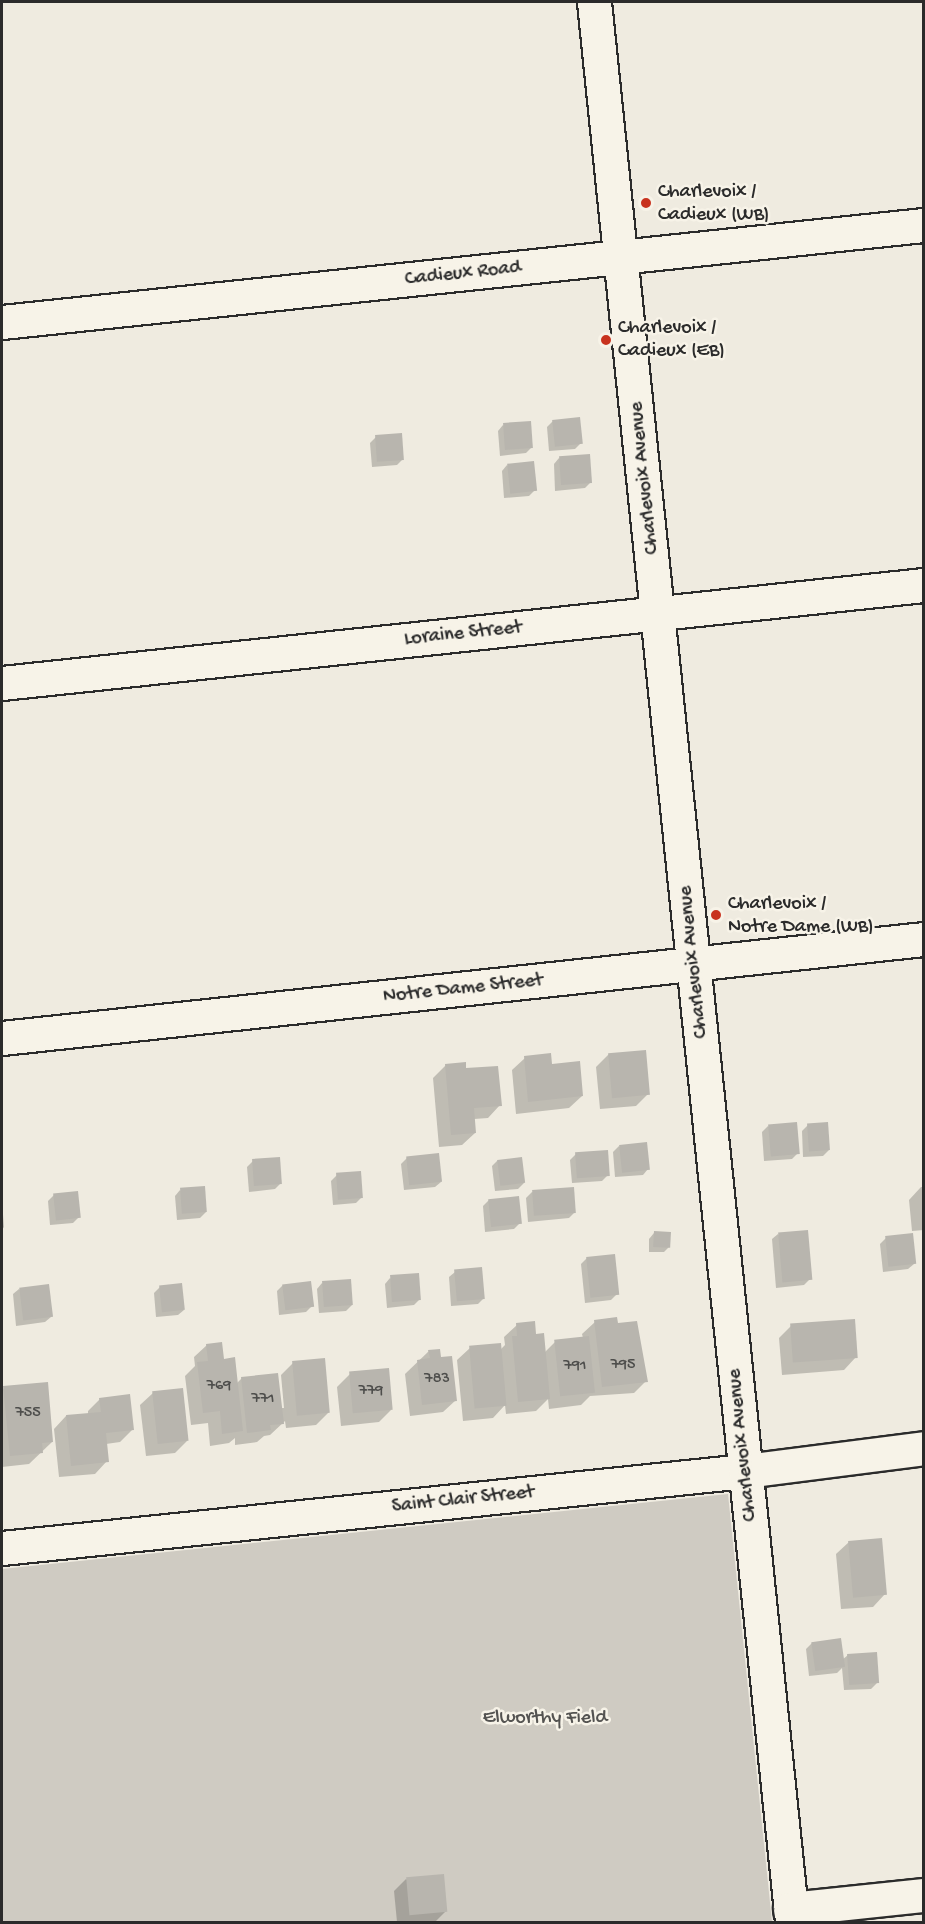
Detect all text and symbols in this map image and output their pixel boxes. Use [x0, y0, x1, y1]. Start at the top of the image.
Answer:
place label: Charlevoix / Cadieux (WB) [658, 180, 770, 227]
marker: Charlevoix / Cadieux (WB) [639, 196, 653, 210]
street label: Cadieux Road [404, 256, 522, 292]
place label: Charlevoix / Cadieux (EB) [618, 316, 725, 363]
marker: Charlevoix / Cadieux (EB) [599, 333, 613, 347]
street label: Charlevoix Avenue [625, 400, 665, 556]
street label: Loraine Street [403, 616, 523, 652]
street label: Charlevoix Avenue [674, 884, 714, 1040]
place label: Charlevoix / Notre Dame (WB) [728, 892, 874, 939]
marker: Charlevoix / Notre Dame (WB) [709, 908, 723, 922]
street label: Notre Dame Street [382, 969, 544, 1009]
house number: 795 [611, 1356, 635, 1376]
house number: 791 [564, 1357, 586, 1377]
street label: Charlevoix Avenue [723, 1367, 763, 1523]
house number: 783 [424, 1370, 450, 1390]
house number: 769 [207, 1377, 231, 1397]
house number: 779 [359, 1382, 383, 1402]
house number: 771 [251, 1390, 275, 1410]
house number: 755 [15, 1404, 41, 1424]
street label: Saint Clair Street [391, 1481, 535, 1519]
park label: Elworthy Field [483, 1706, 607, 1730]

